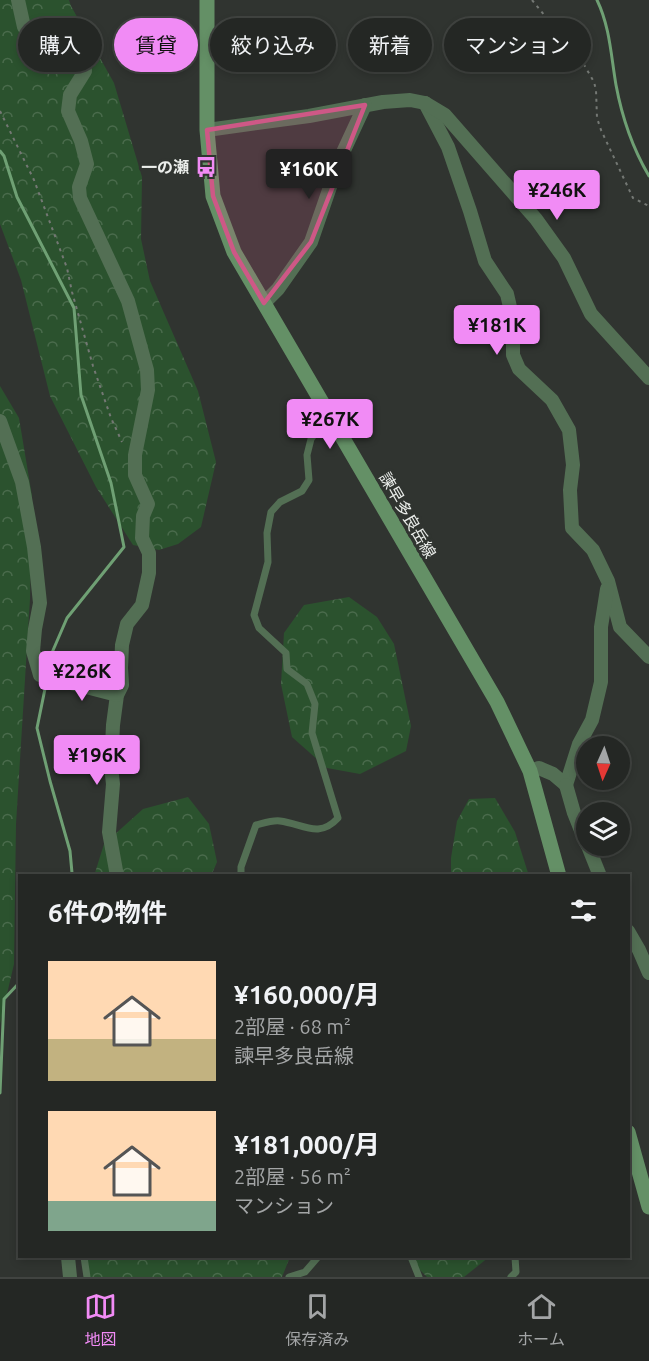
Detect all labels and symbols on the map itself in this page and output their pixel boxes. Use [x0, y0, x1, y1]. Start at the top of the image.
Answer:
pin: ¥160K [267, 149, 351, 200]
bus stop icon: 一の瀬 [194, 155, 218, 179]
place label: 一の瀬 [141, 158, 189, 176]
pin: ¥246K [515, 170, 599, 221]
pin: ¥181K [455, 305, 539, 356]
pin: ¥267K [288, 399, 372, 450]
street label: 諫早多良岳線 [376, 469, 440, 561]
pin: ¥226K [40, 651, 124, 702]
pin: ¥196K [55, 735, 139, 786]
north arrow [576, 736, 630, 790]

